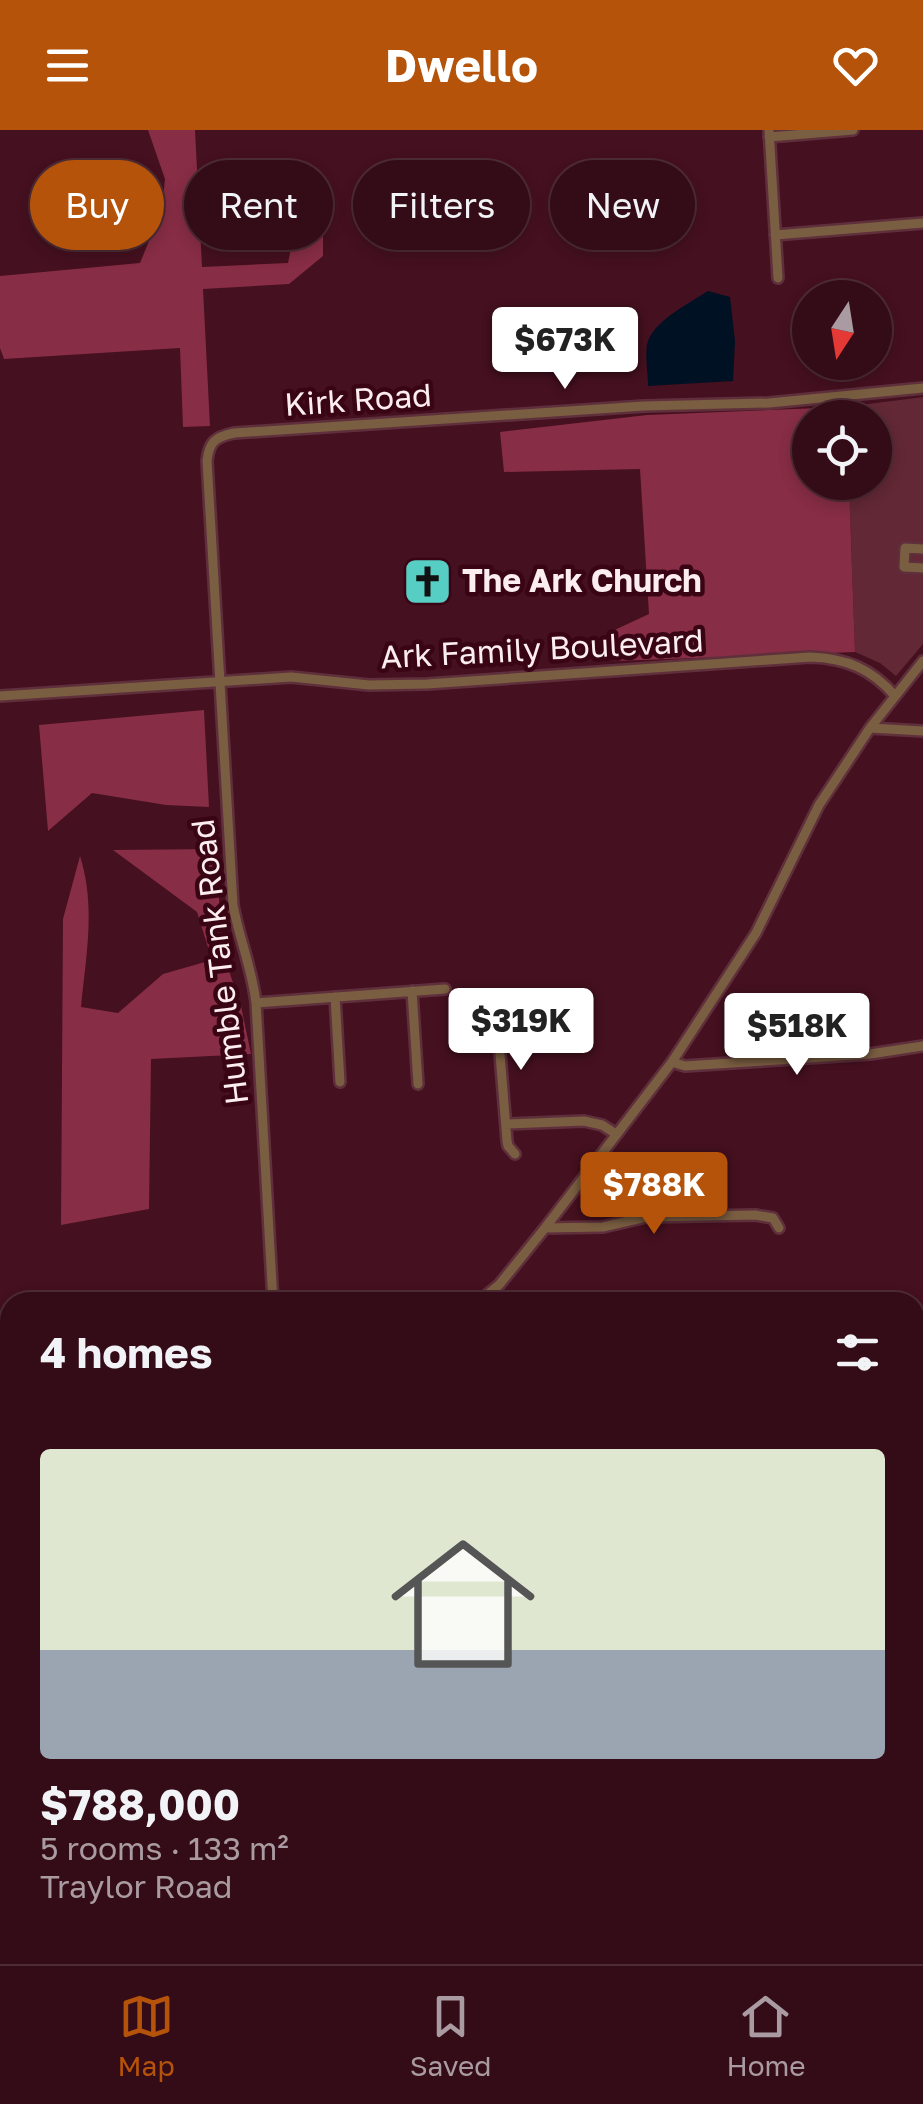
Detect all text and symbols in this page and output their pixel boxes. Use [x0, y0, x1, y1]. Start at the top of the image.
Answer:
icon: menu [40, 38, 95, 93]
text: Dwello [385, 38, 538, 92]
icon: heart [828, 38, 883, 93]
chip: Buy [30, 160, 164, 250]
chip: Rent [184, 160, 333, 250]
chip: Filters [353, 160, 530, 250]
chip: New [550, 160, 695, 250]
north arrow [792, 280, 892, 380]
map controls [792, 280, 892, 500]
pin: $673K [495, 307, 635, 392]
text: $673K [514, 320, 616, 358]
street label: Kirk Road [283, 375, 433, 423]
button: locate [792, 400, 892, 500]
church icon: The Ark Church [401, 555, 453, 607]
place label: The Ark Church [462, 561, 702, 599]
street label: Ark Family Boulevard [379, 621, 705, 675]
street label: Humble Tank Road [183, 817, 255, 1107]
pin: $319K [451, 988, 591, 1073]
pin: $518K [727, 993, 867, 1078]
text: $319K [471, 1001, 571, 1039]
text: $518K [746, 1006, 848, 1044]
pin: $788K [584, 1152, 724, 1237]
text: $788K [602, 1165, 706, 1203]
icon: filters [830, 1325, 885, 1380]
text: 4 homes [40, 1327, 212, 1377]
icon: home [373, 1514, 553, 1694]
text: $788,000 [40, 1779, 240, 1829]
text: 5 rooms · 133 m² [40, 1829, 289, 1867]
text: Traylor Road [40, 1867, 232, 1905]
tab: Map [118, 1989, 175, 2082]
tab: Saved [410, 1989, 491, 2082]
tab: Home [726, 1989, 806, 2082]

